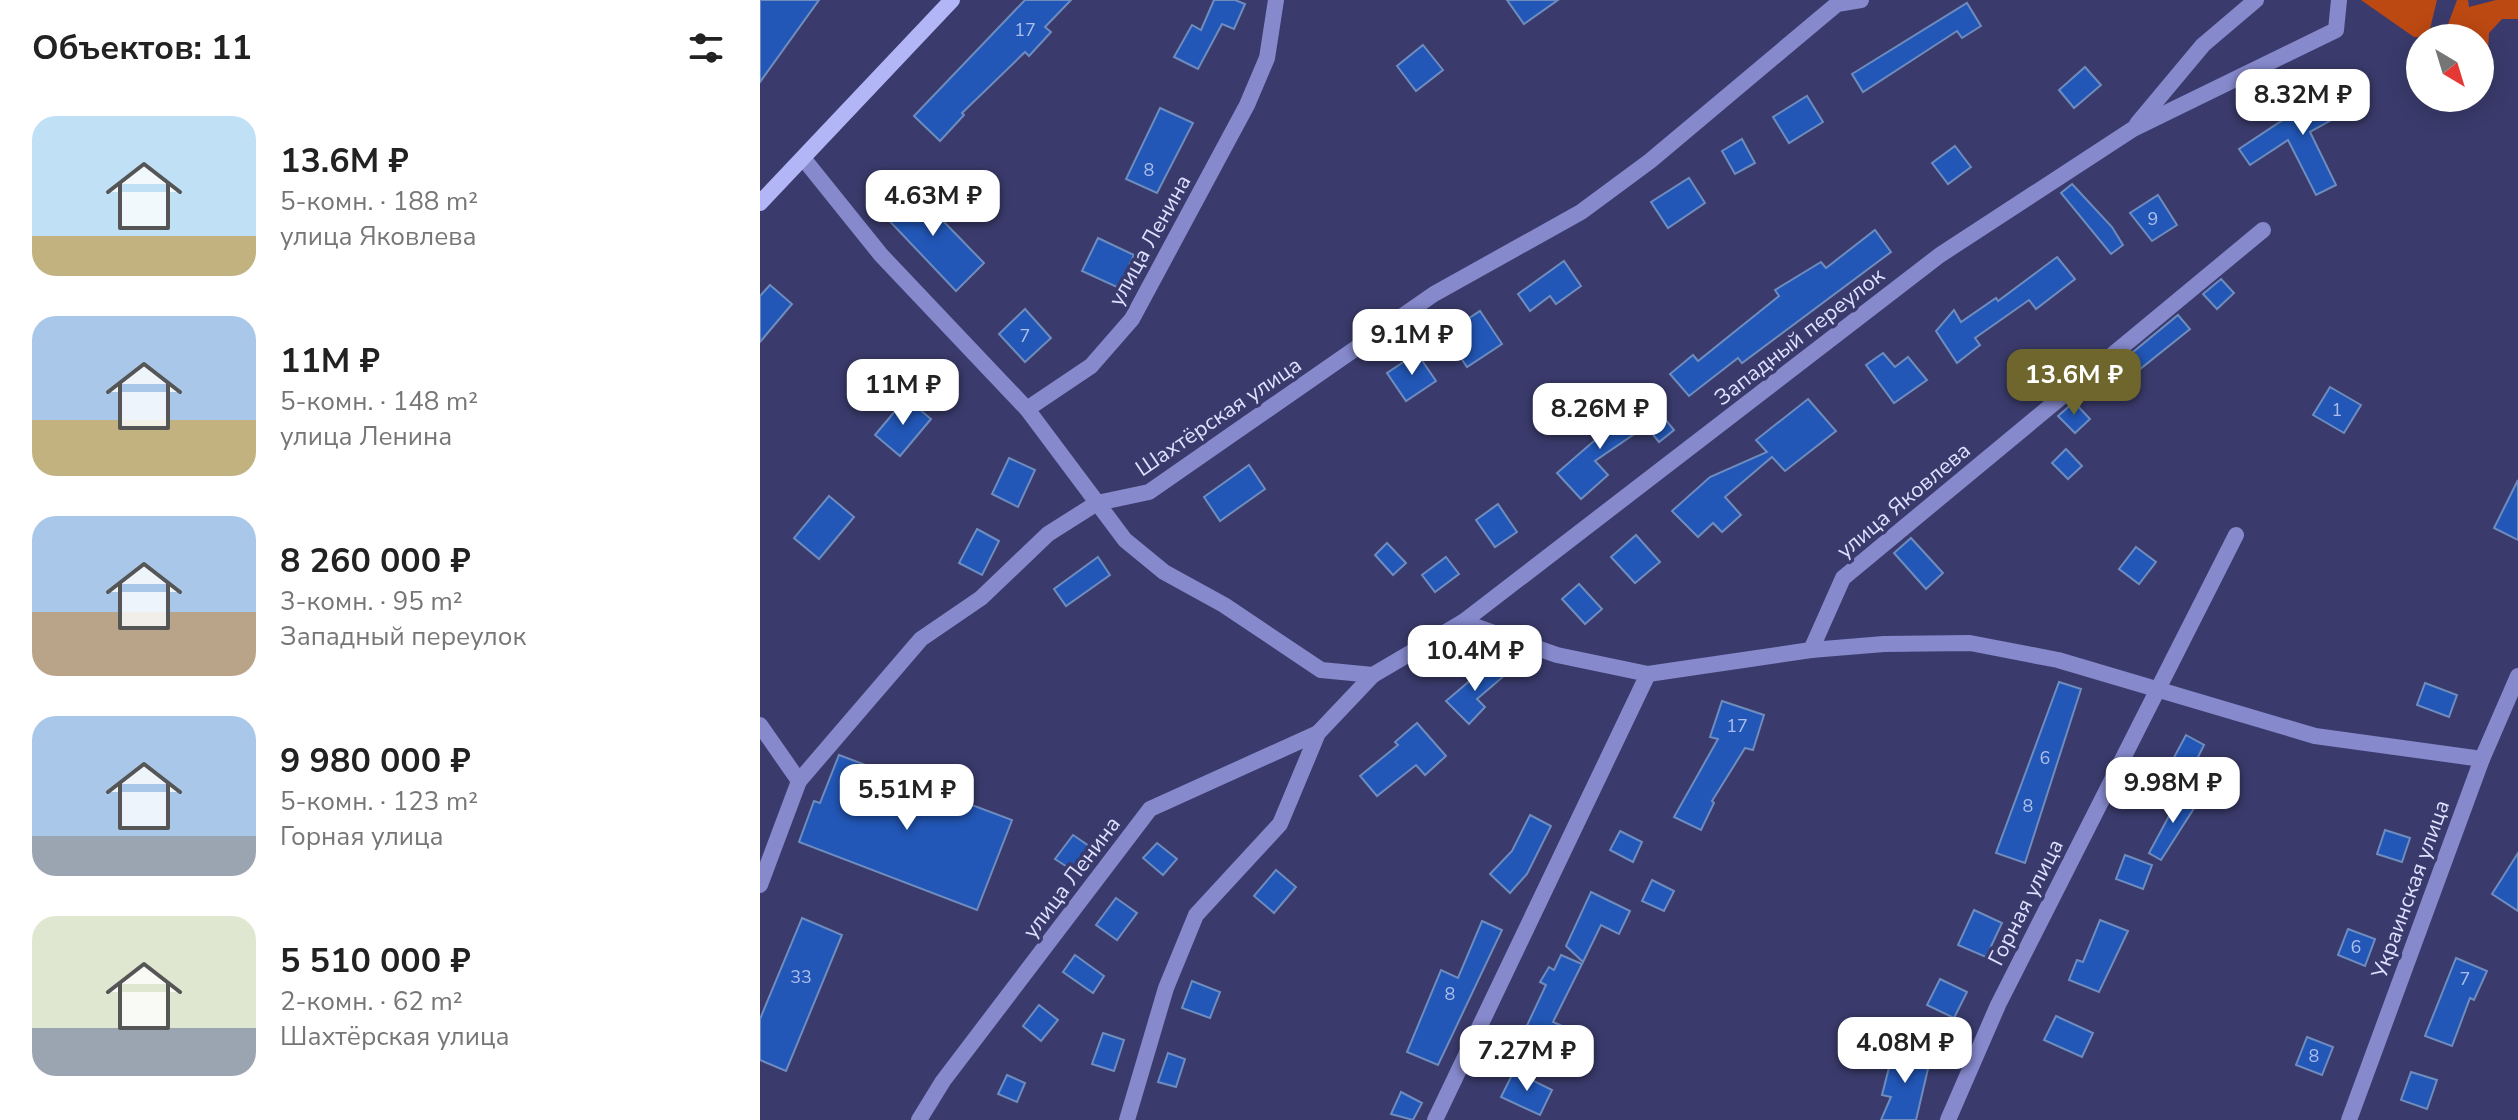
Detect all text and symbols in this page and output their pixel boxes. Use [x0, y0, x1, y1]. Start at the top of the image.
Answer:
house number: 17 [1014, 18, 1036, 42]
north arrow [2406, 24, 2494, 112]
map controls [2406, 24, 2494, 112]
text: Объектов: 11 [32, 25, 252, 71]
icon: filters [684, 26, 728, 70]
pin: 8.32M ₽ [2229, 69, 2377, 137]
text: 8.32M ₽ [2254, 77, 2352, 112]
text: 13.6M ₽ [280, 138, 409, 184]
icon: home [96, 148, 192, 244]
house number: 8 [1144, 158, 1154, 182]
street label: улица Ленина [1101, 169, 1198, 312]
pin: 4.63M ₽ [859, 170, 1007, 238]
text: 4.63M ₽ [884, 178, 982, 213]
text: 5-комн. · 188 m² [280, 184, 478, 219]
house number: 9 [2148, 207, 2158, 231]
text: улица Яковлева [280, 219, 476, 254]
street label: Западный переулок [1708, 261, 1891, 413]
pin: 9.1M ₽ [1347, 309, 1477, 377]
text: 9.1M ₽ [1371, 317, 1453, 352]
house number: 7 [1020, 324, 1030, 348]
text: 11M ₽ [280, 338, 380, 384]
icon: home [96, 348, 192, 444]
pin: 13.6M ₽ [2000, 349, 2148, 417]
street label: Шахтёрская улица [1130, 350, 1307, 484]
text: 13.6M ₽ [2025, 357, 2123, 392]
pin: 11M ₽ [847, 359, 959, 427]
text: 11M ₽ [865, 367, 941, 402]
pin: 8.26M ₽ [1526, 383, 1674, 451]
text: 5-комн. · 148 m² [280, 384, 478, 419]
text: 8.26M ₽ [1551, 391, 1649, 426]
house number: 1 [2332, 398, 2342, 422]
text: улица Ленина [280, 419, 452, 454]
street label: улица Яковлева [1830, 436, 1977, 566]
text: 8 260 000 ₽ [280, 538, 471, 584]
icon: home [96, 548, 192, 644]
text: 3-комн. · 95 m² [280, 584, 463, 619]
text: Западный переулок [280, 619, 526, 654]
pin: 10.4M ₽ [1401, 625, 1549, 693]
text: 10.4M ₽ [1426, 633, 1524, 668]
house number: 17 [1726, 714, 1748, 738]
text: 9 980 000 ₽ [280, 738, 471, 784]
house number: 6 [2040, 746, 2050, 770]
icon: home [96, 748, 192, 844]
pin: 9.98M ₽ [2099, 757, 2247, 825]
pin: 5.51M ₽ [833, 764, 981, 832]
text: 9.98M ₽ [2124, 765, 2222, 800]
text: 5.51M ₽ [858, 772, 956, 807]
text: 5-комн. · 123 m² [280, 784, 478, 819]
house number: 8 [2023, 794, 2033, 818]
street label: Украинская улица [2364, 796, 2457, 984]
street label: улица Ленина [1016, 810, 1128, 945]
text: Горная улица [280, 819, 444, 854]
street label: Горная улица [1981, 834, 2071, 971]
house number: 6 [2351, 935, 2361, 959]
text: 5 510 000 ₽ [280, 938, 471, 984]
icon: home [96, 948, 192, 1044]
house number: 33 [790, 965, 812, 989]
house number: 7 [2460, 967, 2470, 991]
house number: 8 [1445, 982, 1455, 1006]
text: 2-комн. · 62 m² [280, 984, 463, 1019]
pin: 4.08M ₽ [1831, 1017, 1979, 1085]
text: Шахтёрская улица [280, 1019, 510, 1054]
pin: 7.27M ₽ [1453, 1025, 1601, 1093]
text: 4.08M ₽ [1856, 1025, 1954, 1060]
text: 7.27M ₽ [1478, 1033, 1576, 1068]
house number: 8 [2309, 1044, 2319, 1068]

